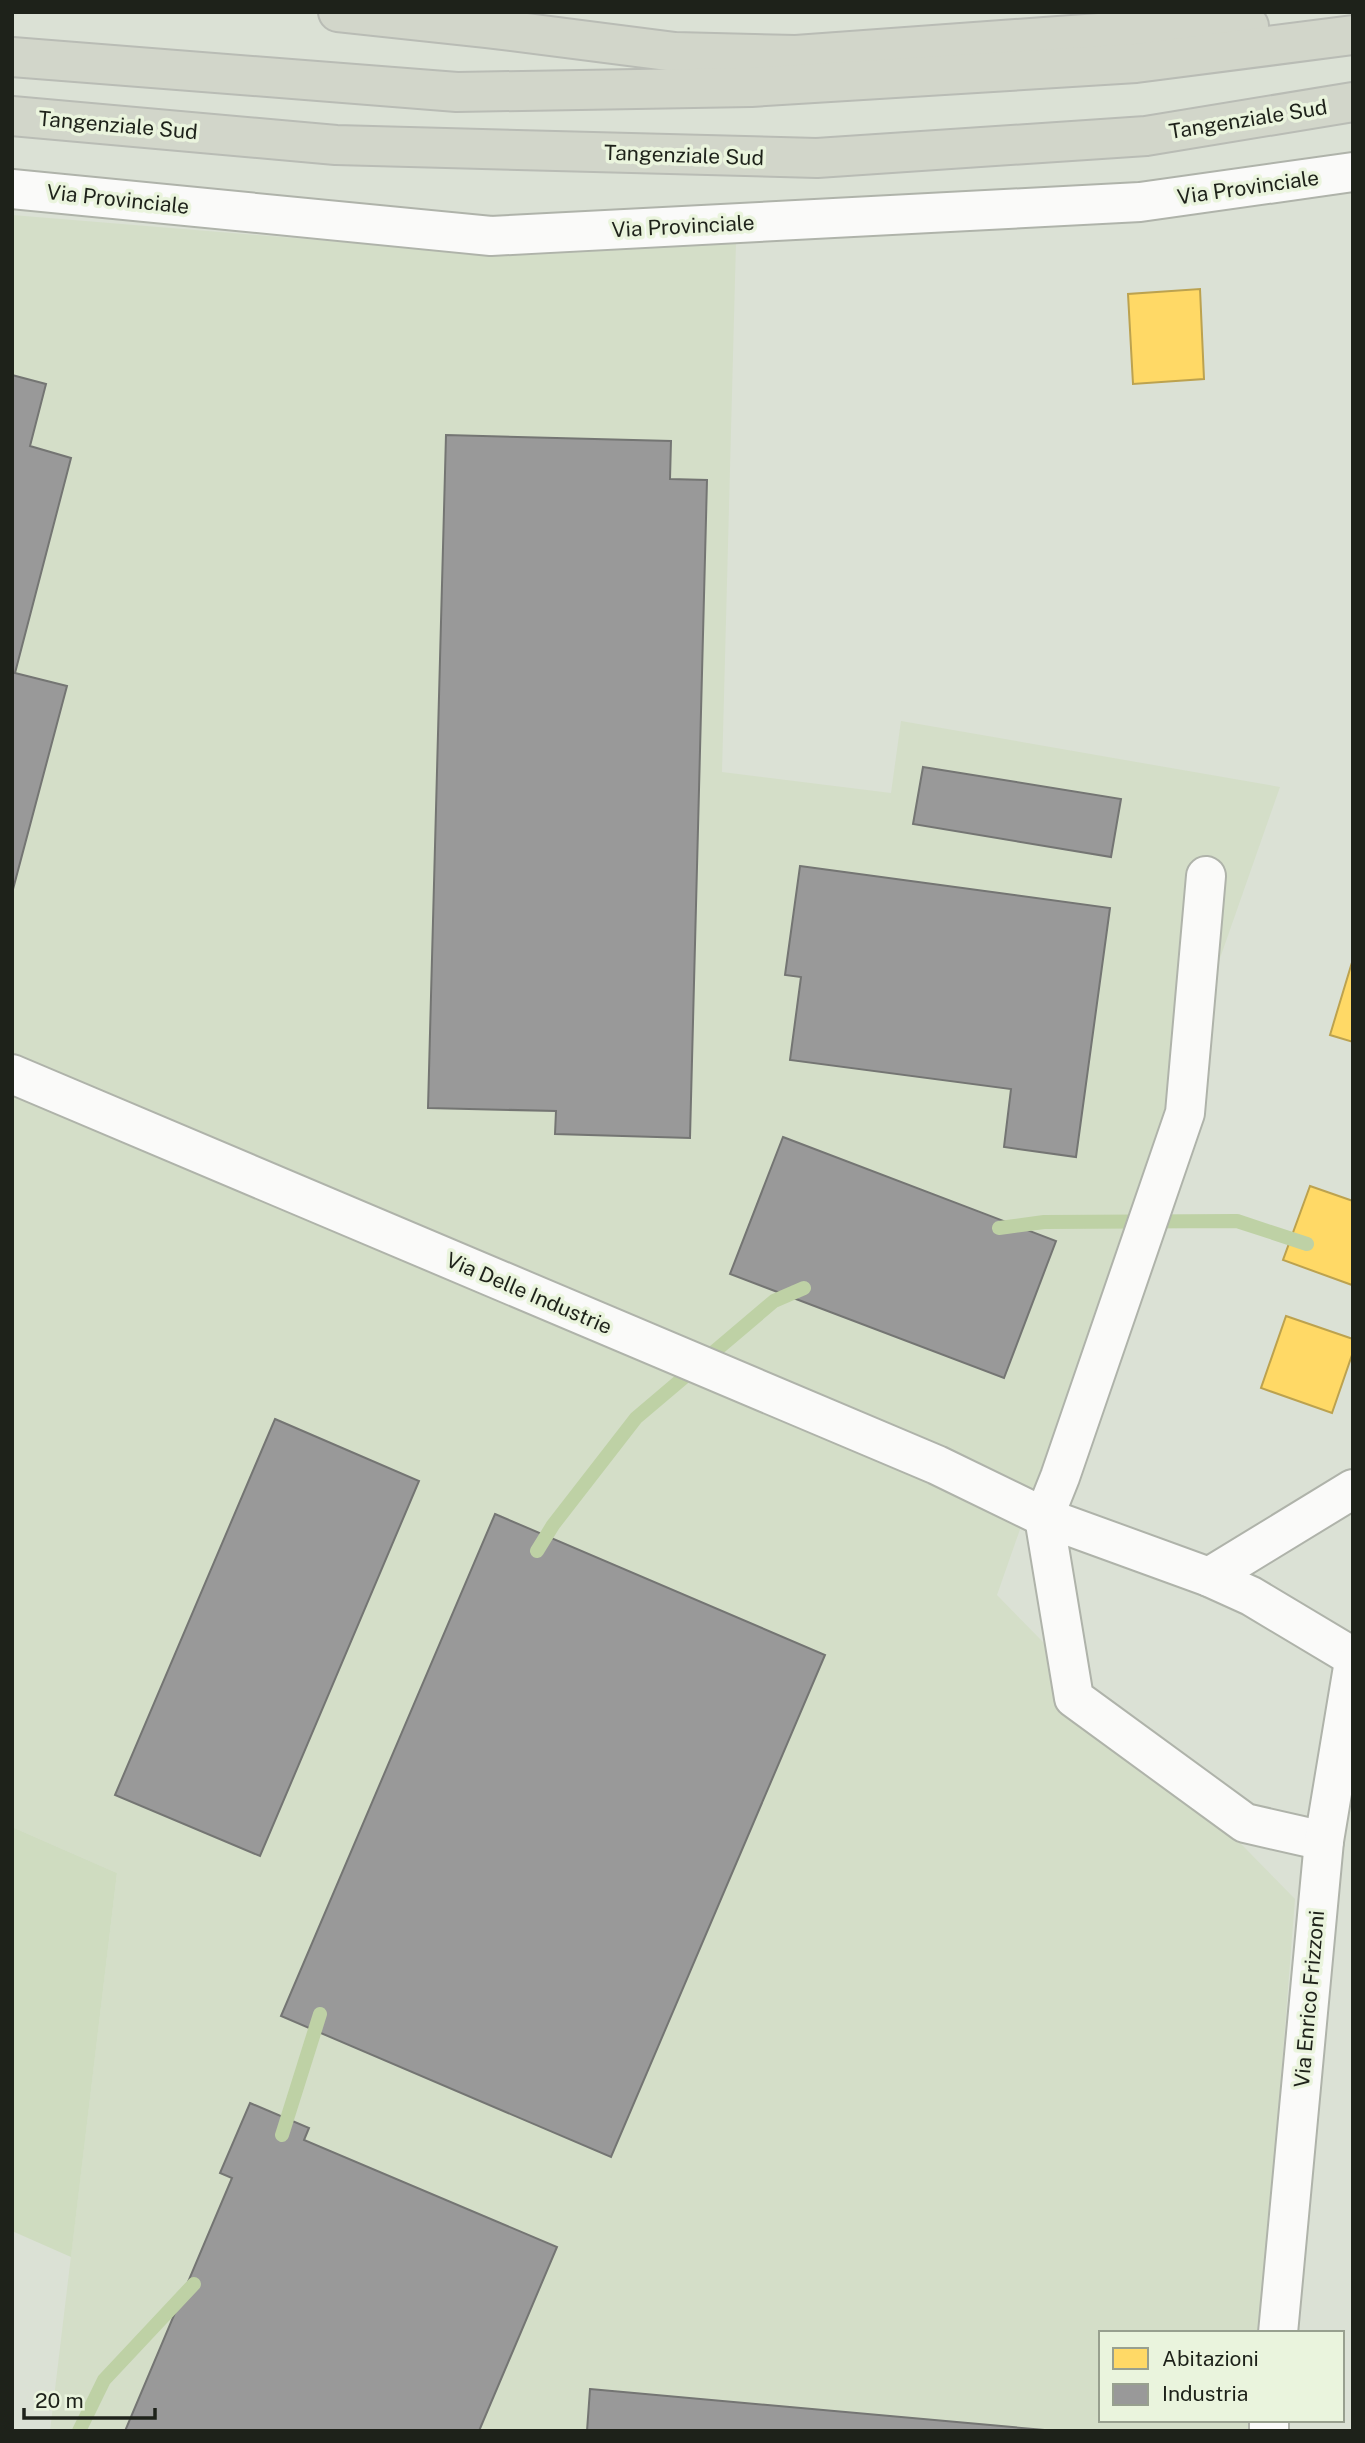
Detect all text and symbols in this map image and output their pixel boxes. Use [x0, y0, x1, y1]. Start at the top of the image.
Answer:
street label: Tangenziale Sud [1167, 94, 1329, 144]
street label: Tangenziale Sud [37, 106, 199, 144]
street label: Tangenziale Sud [604, 140, 764, 170]
street label: Via Provinciale [1175, 165, 1321, 209]
street label: Via Provinciale [46, 179, 190, 219]
street label: Via Provinciale [611, 210, 755, 242]
street label: Via Delle Industrie [442, 1247, 616, 1339]
street label: Via Enrico Frizzoni [1289, 1909, 1329, 2089]
legend [1099, 2331, 1344, 2422]
text: Abitazioni [1162, 2346, 1259, 2371]
scale bar [24, 2376, 156, 2420]
text: Industria [1162, 2381, 1248, 2406]
text: 20 m [35, 2388, 84, 2413]

